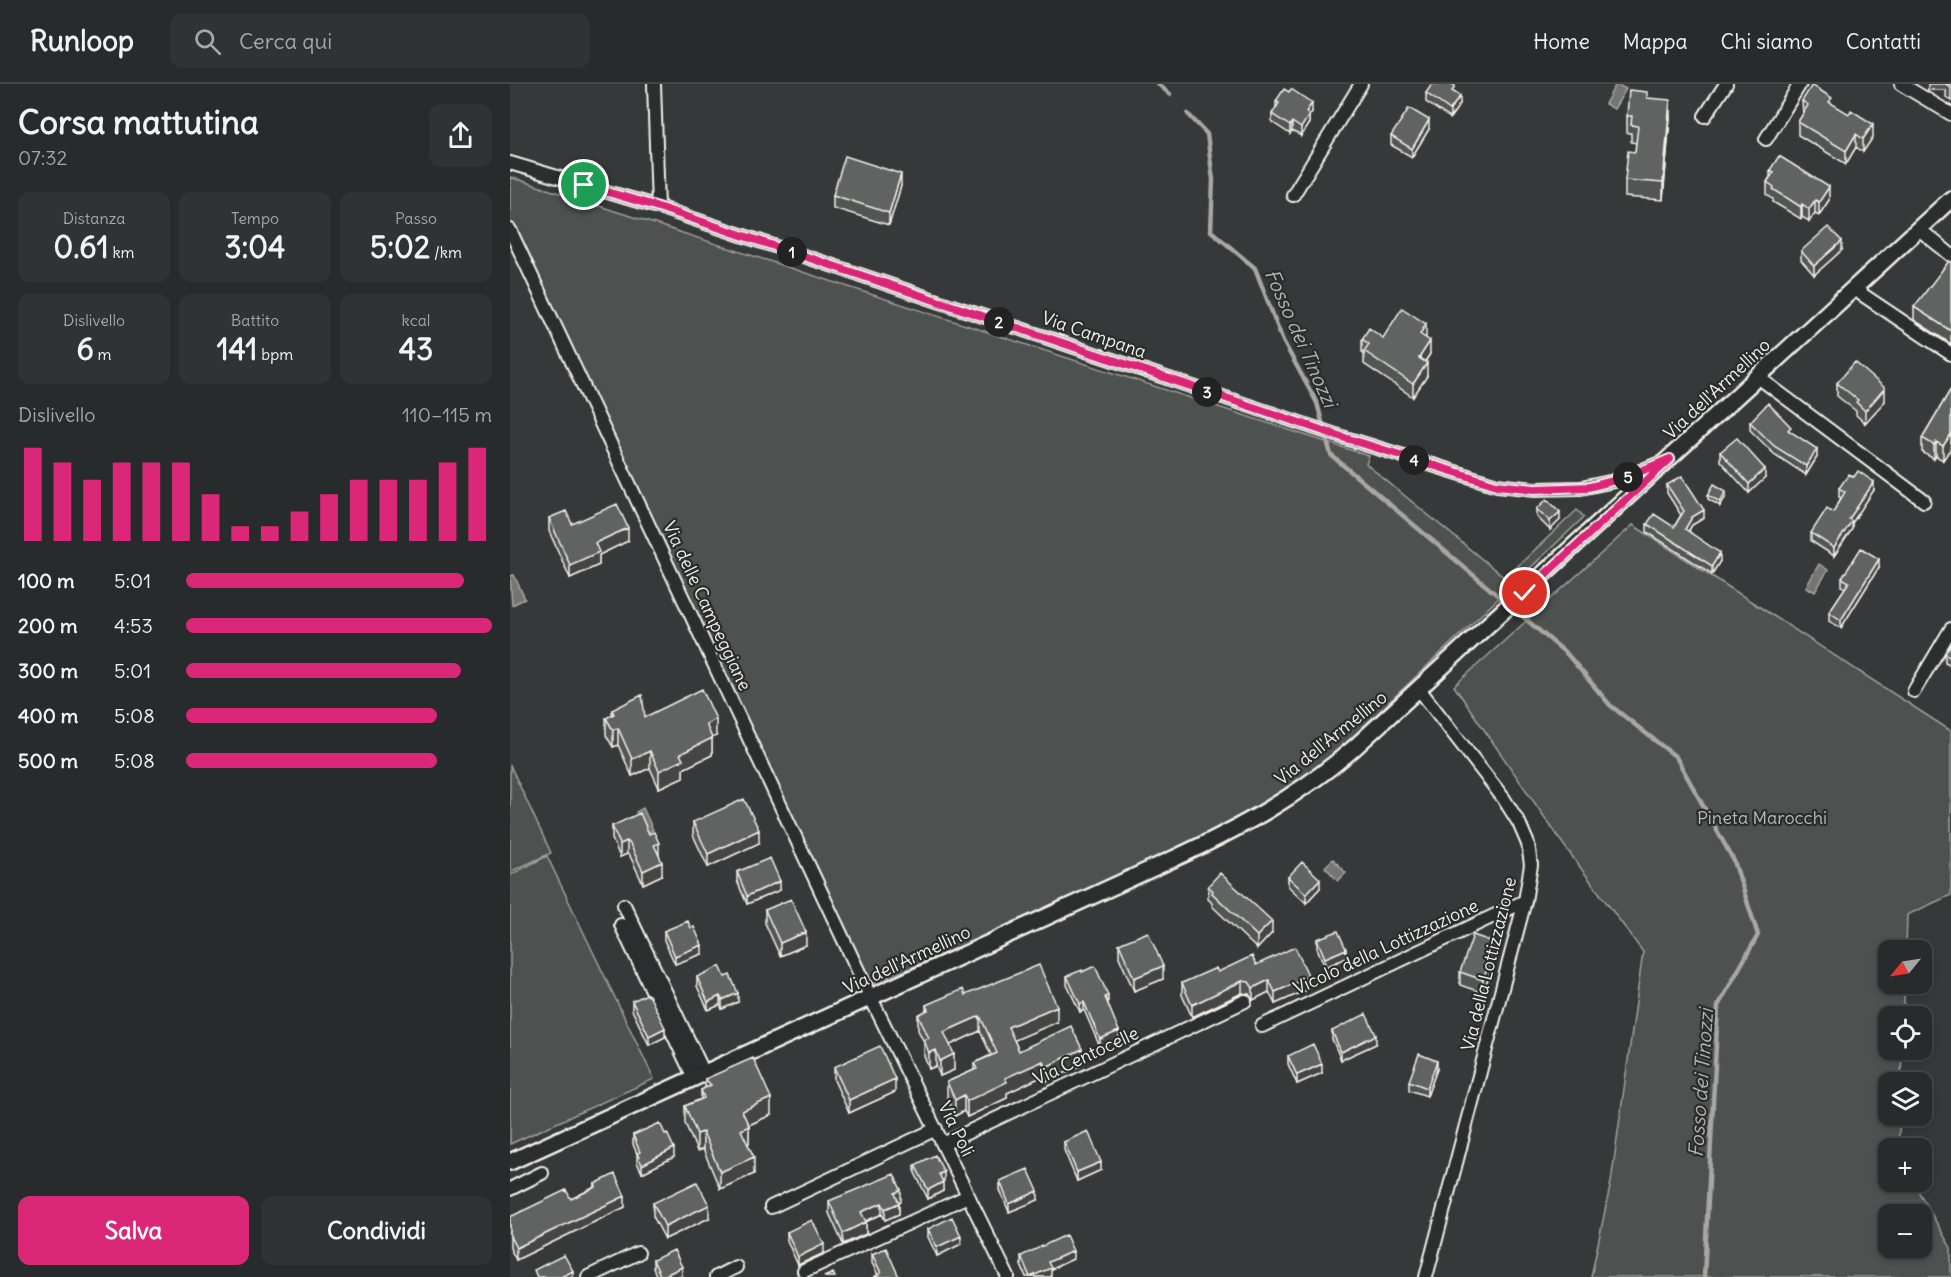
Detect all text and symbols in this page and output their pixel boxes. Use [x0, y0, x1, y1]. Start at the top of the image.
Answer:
search box [170, 14, 590, 68]
text: Runloop [30, 23, 134, 59]
icon: search [191, 25, 224, 58]
text: Cerca qui [239, 27, 332, 55]
text: Home [1533, 28, 1590, 55]
text: Mappa [1623, 28, 1688, 55]
text: Chi siamo [1721, 28, 1813, 55]
text: Contatti [1846, 28, 1921, 55]
text: Corsa mattutina [18, 101, 259, 143]
button: share [429, 104, 492, 167]
text: 07:32 [18, 145, 68, 170]
pin [558, 159, 609, 210]
icon: arrive [567, 168, 600, 201]
text: Distanza [63, 208, 125, 228]
text: Tempo [231, 208, 279, 228]
text: Passo [395, 208, 437, 228]
text: 0.61 [53, 228, 109, 266]
text: 3:04 [225, 228, 285, 266]
text: 5:02 [370, 228, 430, 266]
pin: 1 [777, 237, 807, 267]
text: km [109, 242, 135, 262]
text: /km [430, 242, 462, 262]
text: 1 [789, 242, 795, 262]
water label: Fosso dei Tinozzi [1260, 265, 1344, 413]
street label: Via Campana [1039, 306, 1149, 363]
pin: 2 [984, 307, 1014, 337]
text: Dislivello [63, 310, 125, 330]
text: Battito [231, 310, 279, 330]
text: kcal [402, 310, 430, 330]
text: 2 [995, 312, 1003, 332]
text: 6 [76, 330, 94, 368]
text: 141 [217, 330, 258, 368]
text: 43 [399, 330, 433, 368]
street label: Via dell'Armellino [1658, 333, 1775, 444]
text: m [94, 344, 112, 364]
text: bpm [258, 344, 293, 364]
pin: 3 [1192, 377, 1222, 407]
text: 3 [1202, 382, 1212, 402]
text: Dislivello [18, 402, 95, 427]
text: 110–115 m [402, 402, 492, 427]
pin: 4 [1399, 445, 1429, 475]
text: 4 [1409, 450, 1419, 470]
pin: 5 [1613, 462, 1643, 492]
text: 5 [1623, 467, 1633, 487]
street label: Via delle Campeggiane [658, 517, 757, 694]
pin [1499, 567, 1550, 618]
text: 100 m [18, 568, 75, 593]
text: 5:01 [114, 568, 151, 593]
icon: check [1508, 576, 1541, 609]
text: 200 m [18, 613, 78, 638]
text: 4:53 [114, 613, 153, 638]
text: 300 m [18, 658, 78, 683]
text: 5:01 [114, 658, 151, 683]
street label: Via dell'Armellino [1270, 685, 1392, 790]
text: 400 m [18, 703, 78, 728]
text: 5:08 [114, 703, 155, 728]
text: 500 m [18, 748, 78, 773]
text: 5:08 [114, 748, 155, 773]
park label: Pineta Marocchi [1697, 806, 1827, 829]
street label: Via della Lottizzazione [1456, 874, 1521, 1053]
street label: Vicolo della Lottizzazione [1290, 894, 1482, 1000]
street label: Via dell'Armellino [839, 920, 974, 999]
north arrow [1878, 940, 1932, 994]
map controls [1878, 940, 1932, 1258]
water label: Fosso dei Tinozzi [1683, 1005, 1718, 1158]
button: locate [1878, 1006, 1932, 1060]
street label: Via Centocelle [1029, 1021, 1142, 1090]
button: layers [1878, 1072, 1932, 1126]
street label: Via Poli [933, 1097, 980, 1160]
button: + [1878, 1138, 1932, 1192]
button: Salva [18, 1196, 249, 1265]
button: Condividi [261, 1196, 492, 1265]
button: − [1878, 1204, 1932, 1258]

